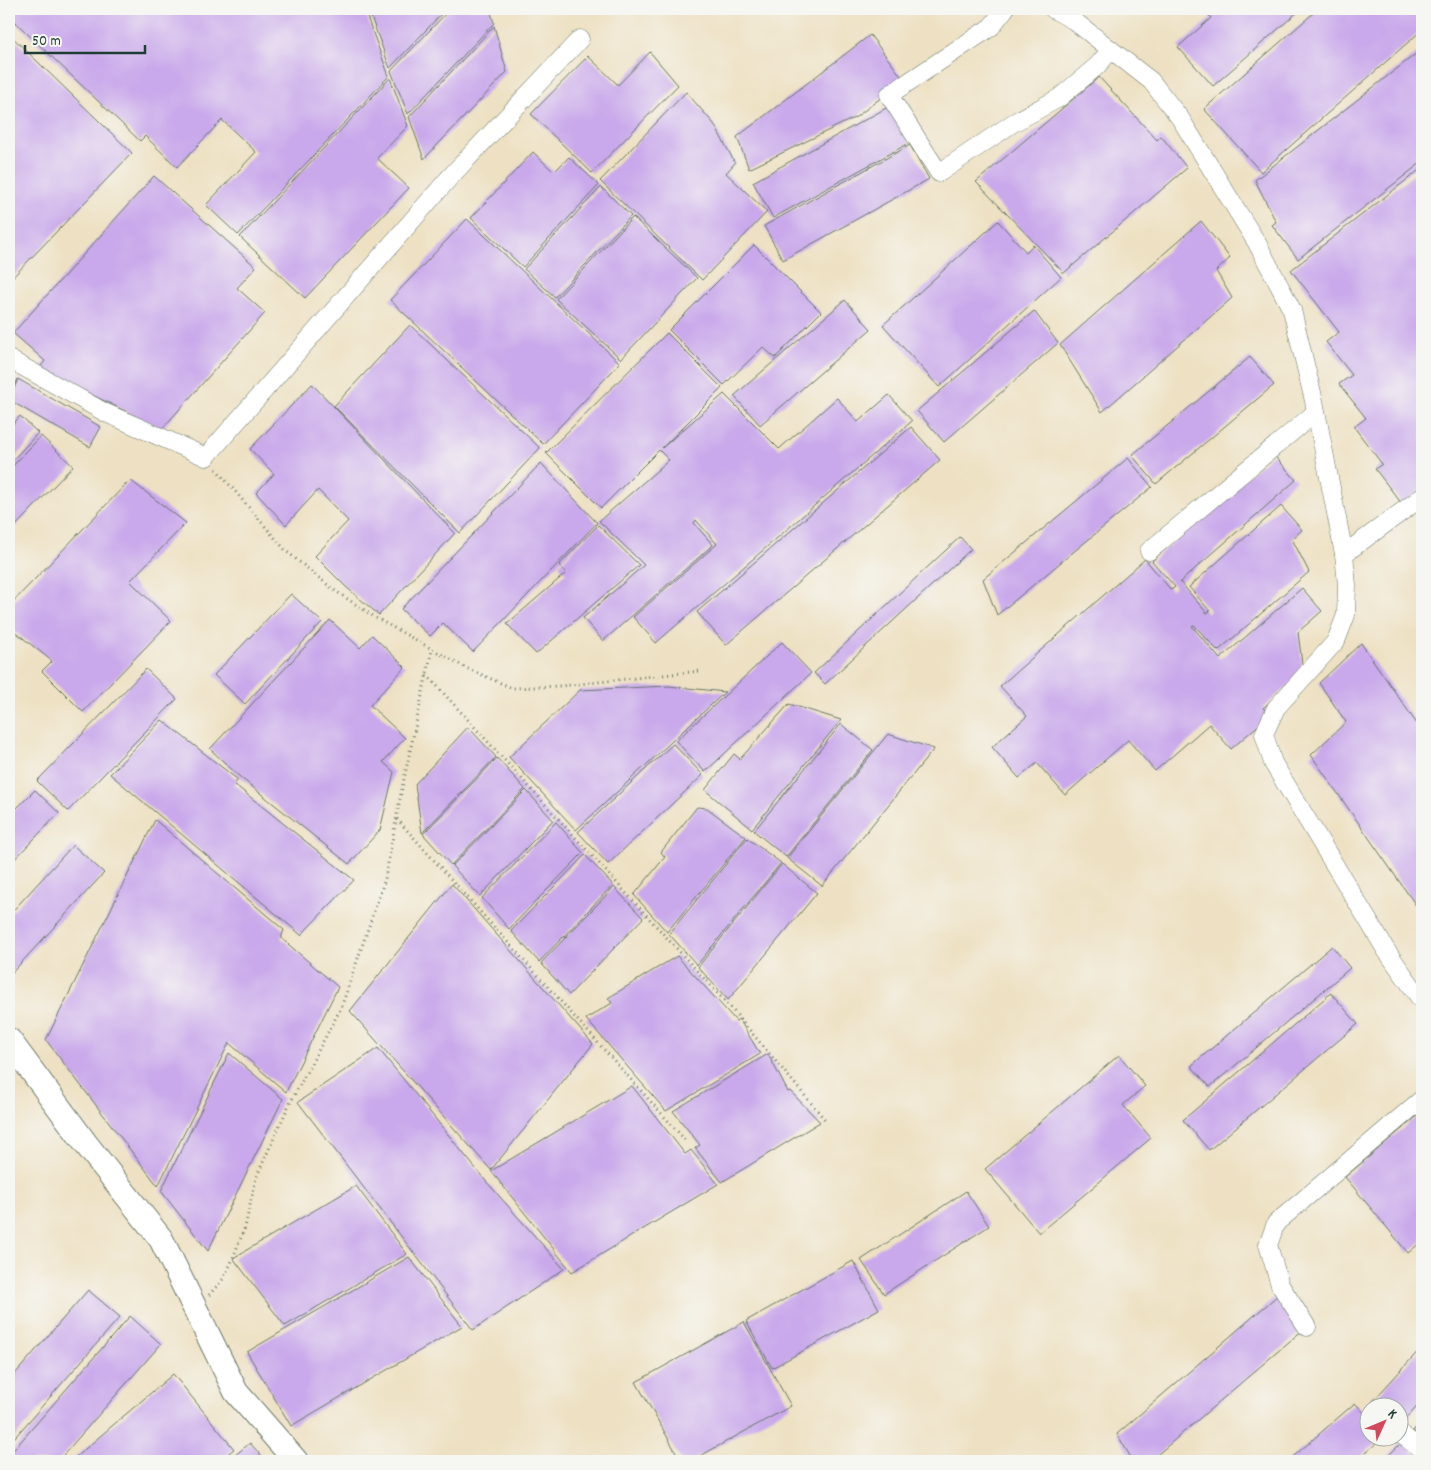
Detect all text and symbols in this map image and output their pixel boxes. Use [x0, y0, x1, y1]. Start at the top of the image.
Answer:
scale bar [25, 22, 145, 54]
text: 50 m [32, 31, 61, 53]
north arrow [1358, 1398, 1408, 1448]
text: K [1382, 1405, 1402, 1424]

